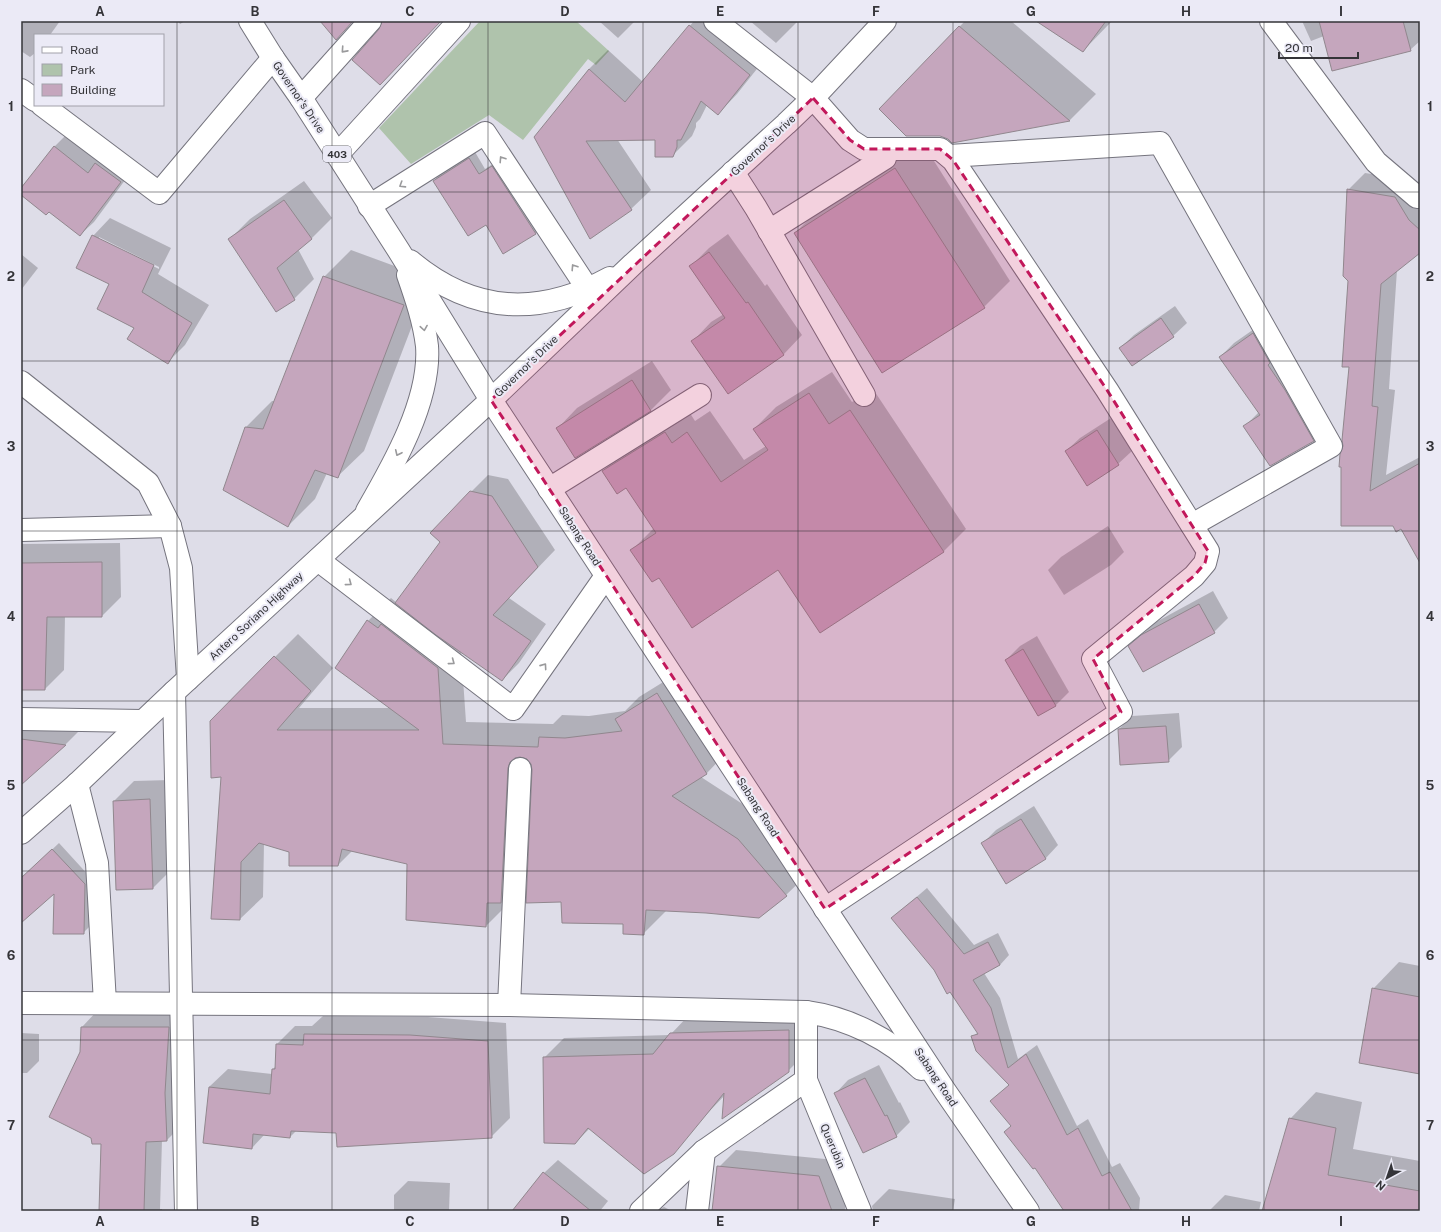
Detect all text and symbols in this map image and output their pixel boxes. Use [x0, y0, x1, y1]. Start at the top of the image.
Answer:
text: A [95, 4, 105, 19]
text: B [251, 4, 260, 19]
text: C [405, 4, 415, 19]
text: D [560, 4, 570, 19]
text: E [716, 4, 724, 19]
text: F [872, 4, 880, 19]
text: G [1026, 4, 1036, 19]
text: H [1181, 4, 1191, 19]
text: I [1339, 4, 1343, 19]
legend [34, 34, 164, 106]
scale bar [1279, 34, 1358, 60]
text: 20 m [1285, 41, 1313, 55]
text: Road [70, 43, 98, 57]
one-way arrow [341, 45, 349, 53]
street label: Governor's Drive [271, 59, 327, 135]
text: Park [70, 63, 96, 77]
text: Building [70, 83, 116, 97]
text: 1 [8, 99, 14, 114]
text: 1 [1427, 99, 1433, 114]
street label: Governor's Drive [728, 112, 798, 178]
road number: 403 [323, 146, 351, 162]
one-way arrow [499, 156, 507, 163]
one-way arrow [399, 181, 406, 188]
one-way arrow [572, 265, 579, 272]
text: 2 [7, 269, 15, 284]
text: 2 [1426, 269, 1434, 284]
one-way arrow [419, 325, 428, 331]
street label: Governor's Drive [492, 333, 560, 399]
text: 3 [7, 439, 16, 454]
text: 3 [1426, 439, 1435, 454]
one-way arrow [395, 449, 403, 456]
street label: Sabang Road [556, 504, 604, 568]
street label: Antero Soriano Highway [207, 569, 305, 663]
one-way arrow [344, 578, 351, 585]
text: 4 [7, 609, 16, 624]
text: 4 [1426, 609, 1435, 624]
one-way arrow [448, 657, 455, 665]
one-way arrow [539, 663, 546, 670]
street label: Sabang Road [734, 775, 782, 839]
text: 5 [7, 778, 16, 793]
text: 5 [1426, 778, 1435, 793]
text: 6 [7, 948, 16, 963]
text: 6 [1426, 948, 1435, 963]
street label: Sabang Road [912, 1045, 960, 1109]
text: 7 [7, 1118, 15, 1133]
text: 7 [1426, 1118, 1434, 1133]
street label: Querubin [818, 1122, 848, 1170]
north arrow [1367, 1158, 1407, 1198]
text: N [1373, 1178, 1388, 1193]
text: A [95, 1214, 105, 1229]
text: B [251, 1214, 260, 1229]
text: C [405, 1214, 415, 1229]
text: D [560, 1214, 570, 1229]
text: E [716, 1214, 724, 1229]
text: F [872, 1214, 880, 1229]
text: G [1026, 1214, 1036, 1229]
text: H [1181, 1214, 1191, 1229]
text: I [1339, 1214, 1343, 1229]

